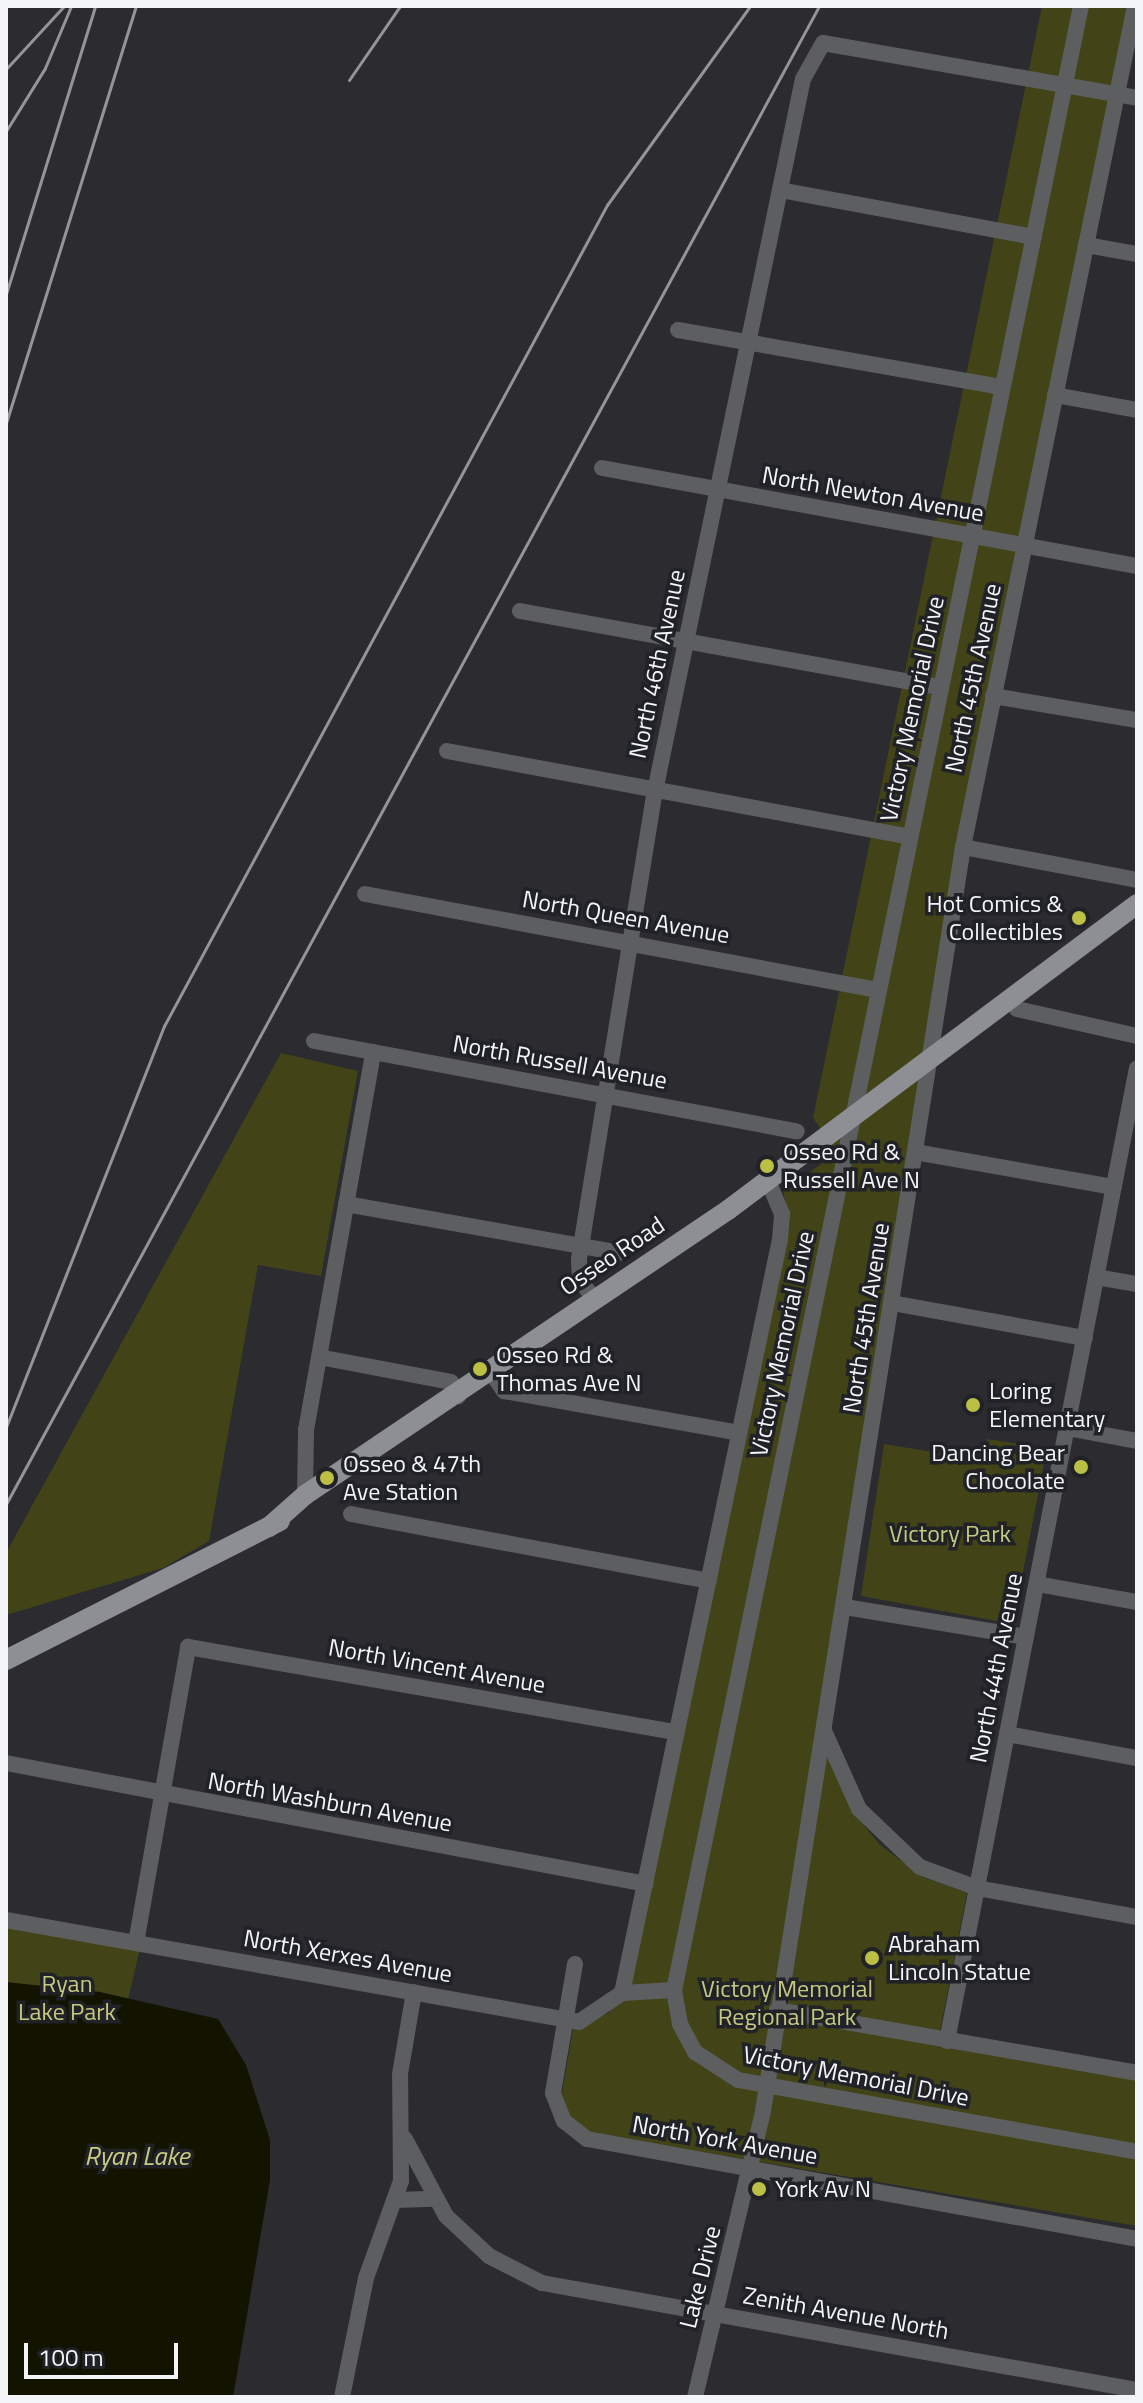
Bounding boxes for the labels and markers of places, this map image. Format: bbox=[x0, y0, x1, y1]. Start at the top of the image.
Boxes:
place label: Hot Comics & Collectibles bbox=[926, 890, 1063, 946]
marker: Hot Comics & Collectibles bbox=[1070, 909, 1088, 927]
place label: Osseo Rd & Russell Ave N bbox=[783, 1138, 920, 1194]
marker: Osseo Rd & Russell Ave N bbox=[758, 1157, 776, 1175]
place label: Osseo Rd & Thomas Ave N bbox=[496, 1341, 642, 1397]
marker: Osseo Rd & Thomas Ave N bbox=[471, 1360, 489, 1378]
place label: Loring Elementary bbox=[989, 1377, 1105, 1433]
marker: Loring Elementary bbox=[964, 1396, 982, 1414]
place label: Dancing Bear Chocolate bbox=[931, 1439, 1065, 1495]
place label: Osseo & 47th Ave Station bbox=[343, 1450, 481, 1506]
marker: Dancing Bear Chocolate bbox=[1072, 1458, 1090, 1476]
marker: Osseo & 47th Ave Station bbox=[318, 1469, 336, 1487]
place label: Abraham Lincoln Statue bbox=[888, 1930, 1031, 1986]
marker: Abraham Lincoln Statue bbox=[863, 1949, 881, 1967]
place label: York Av N bbox=[775, 2175, 871, 2203]
marker: York Av N bbox=[750, 2180, 768, 2198]

